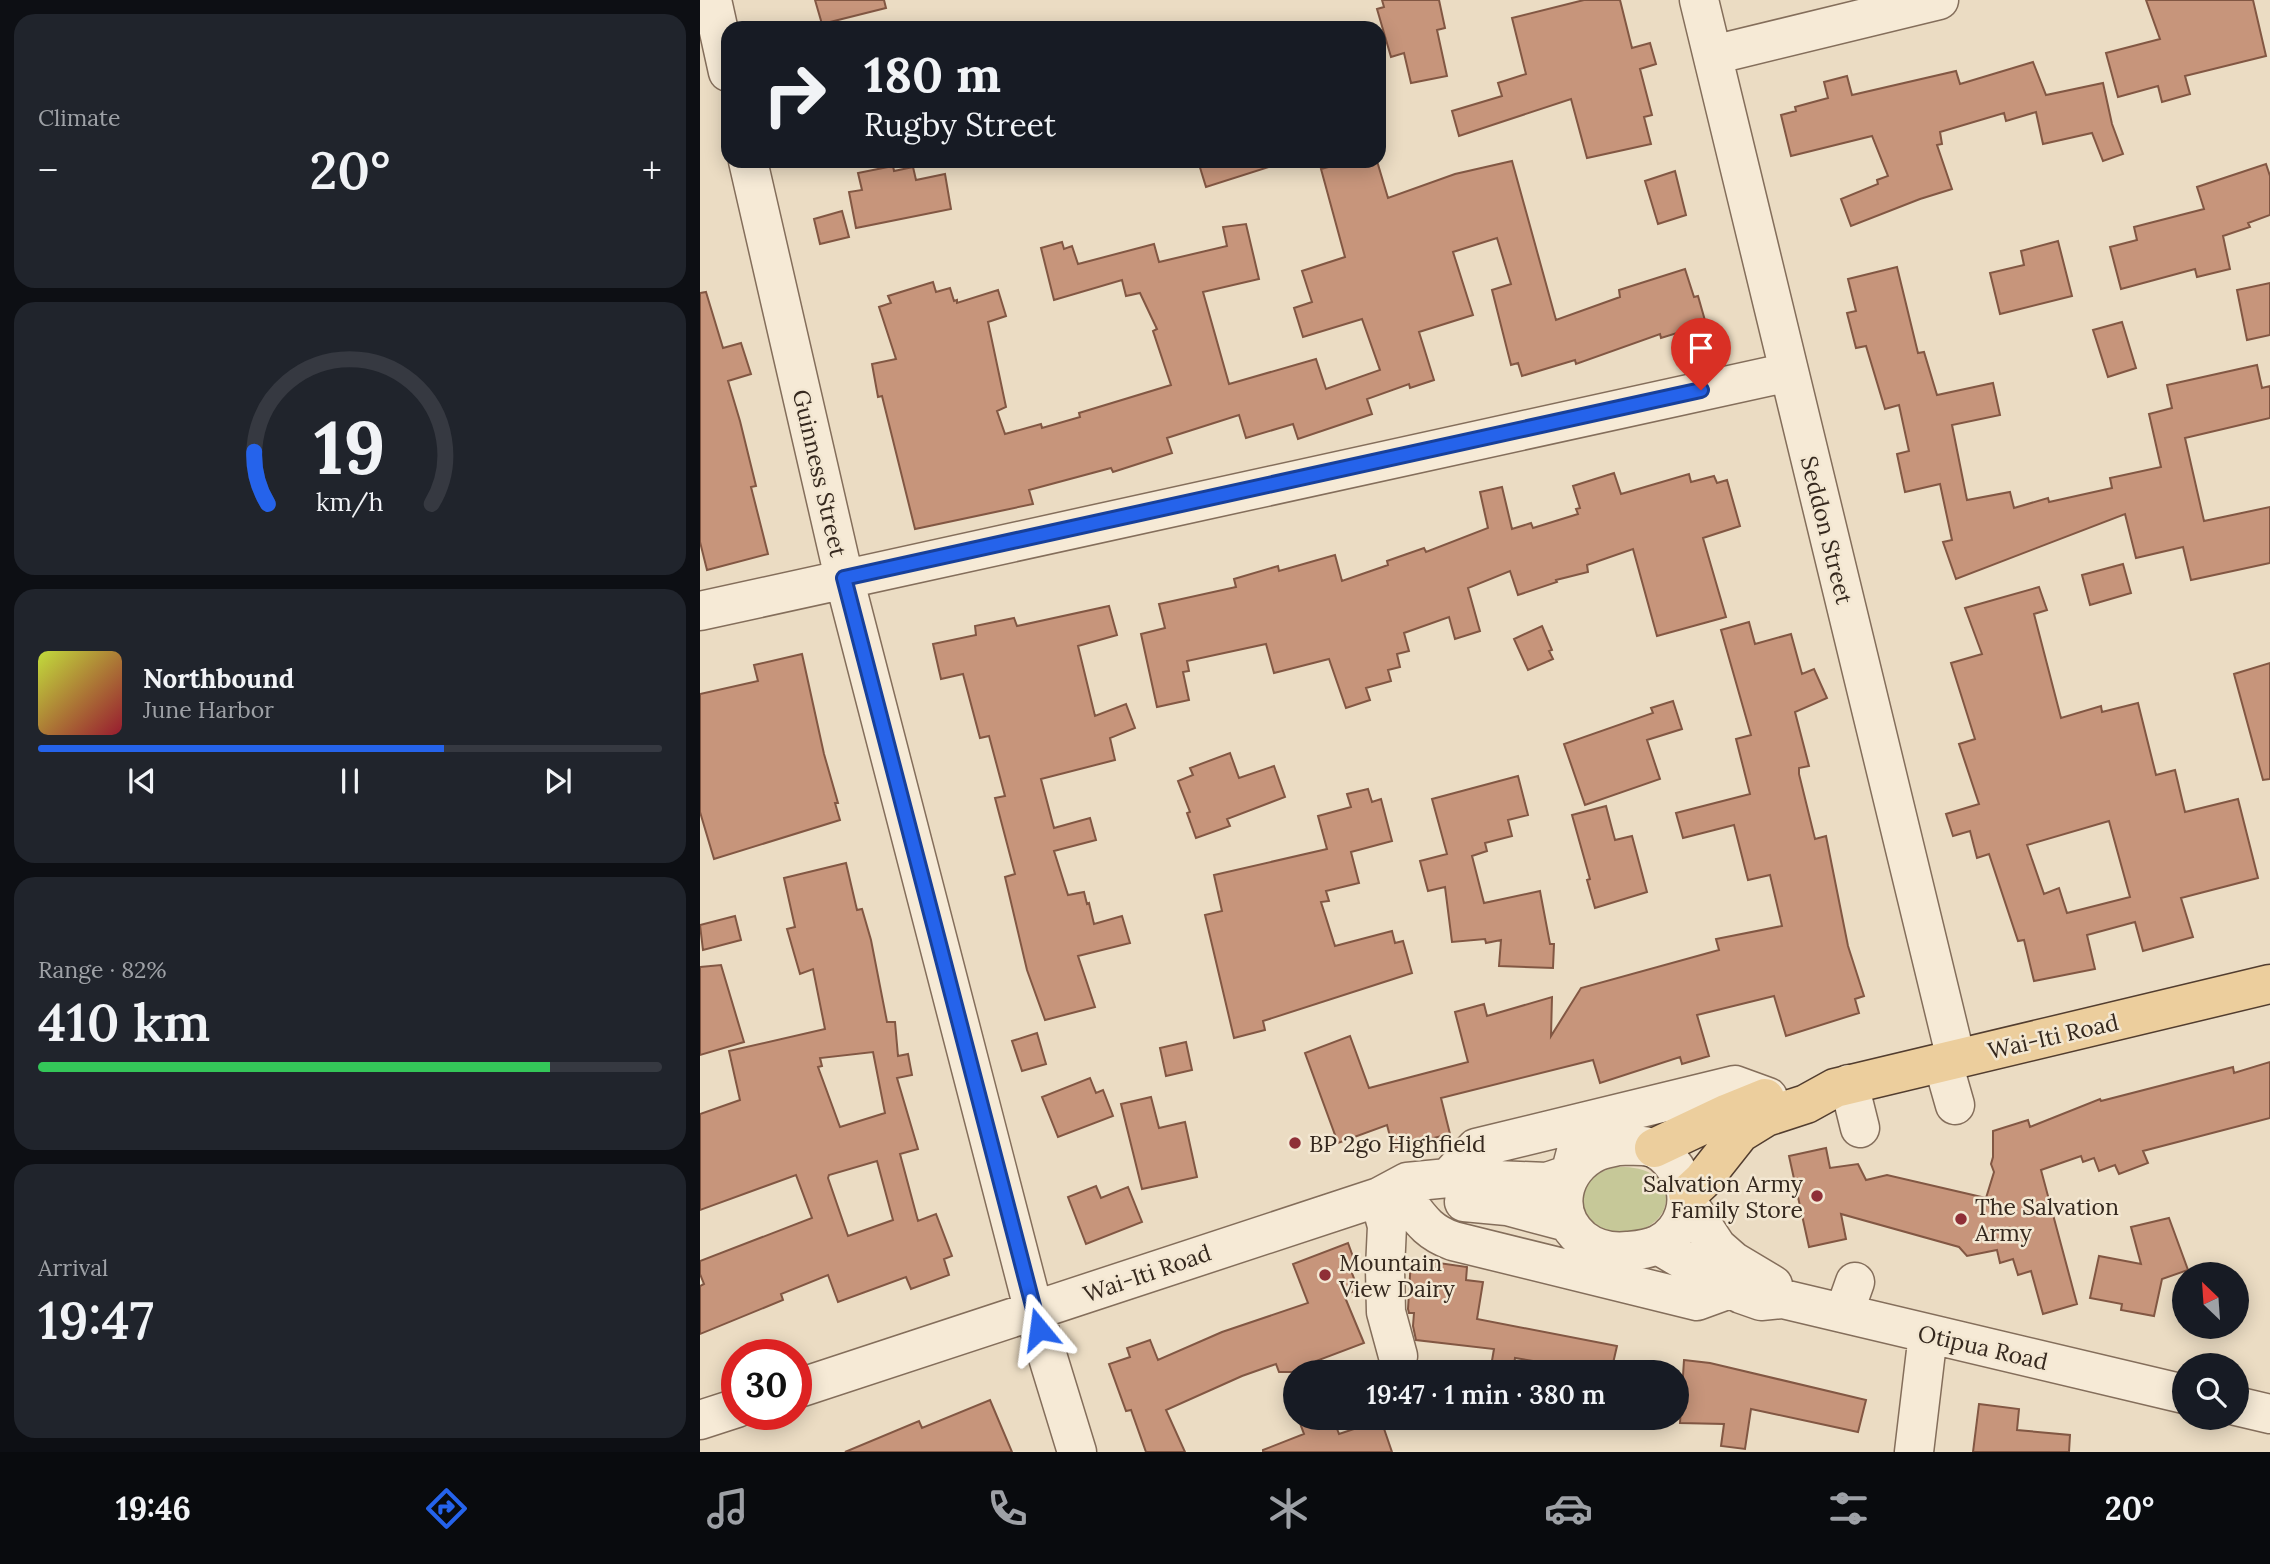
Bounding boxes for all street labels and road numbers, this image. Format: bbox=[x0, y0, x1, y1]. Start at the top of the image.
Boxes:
street label: Guinness Street bbox=[787, 387, 853, 559]
street label: Seddon Street bbox=[1795, 453, 1859, 607]
street label: Wai-Iti Road bbox=[1985, 1007, 2121, 1065]
street label: Wai-Iti Road bbox=[1079, 1238, 1215, 1308]
street label: Otipua Road bbox=[1915, 1318, 2051, 1376]

